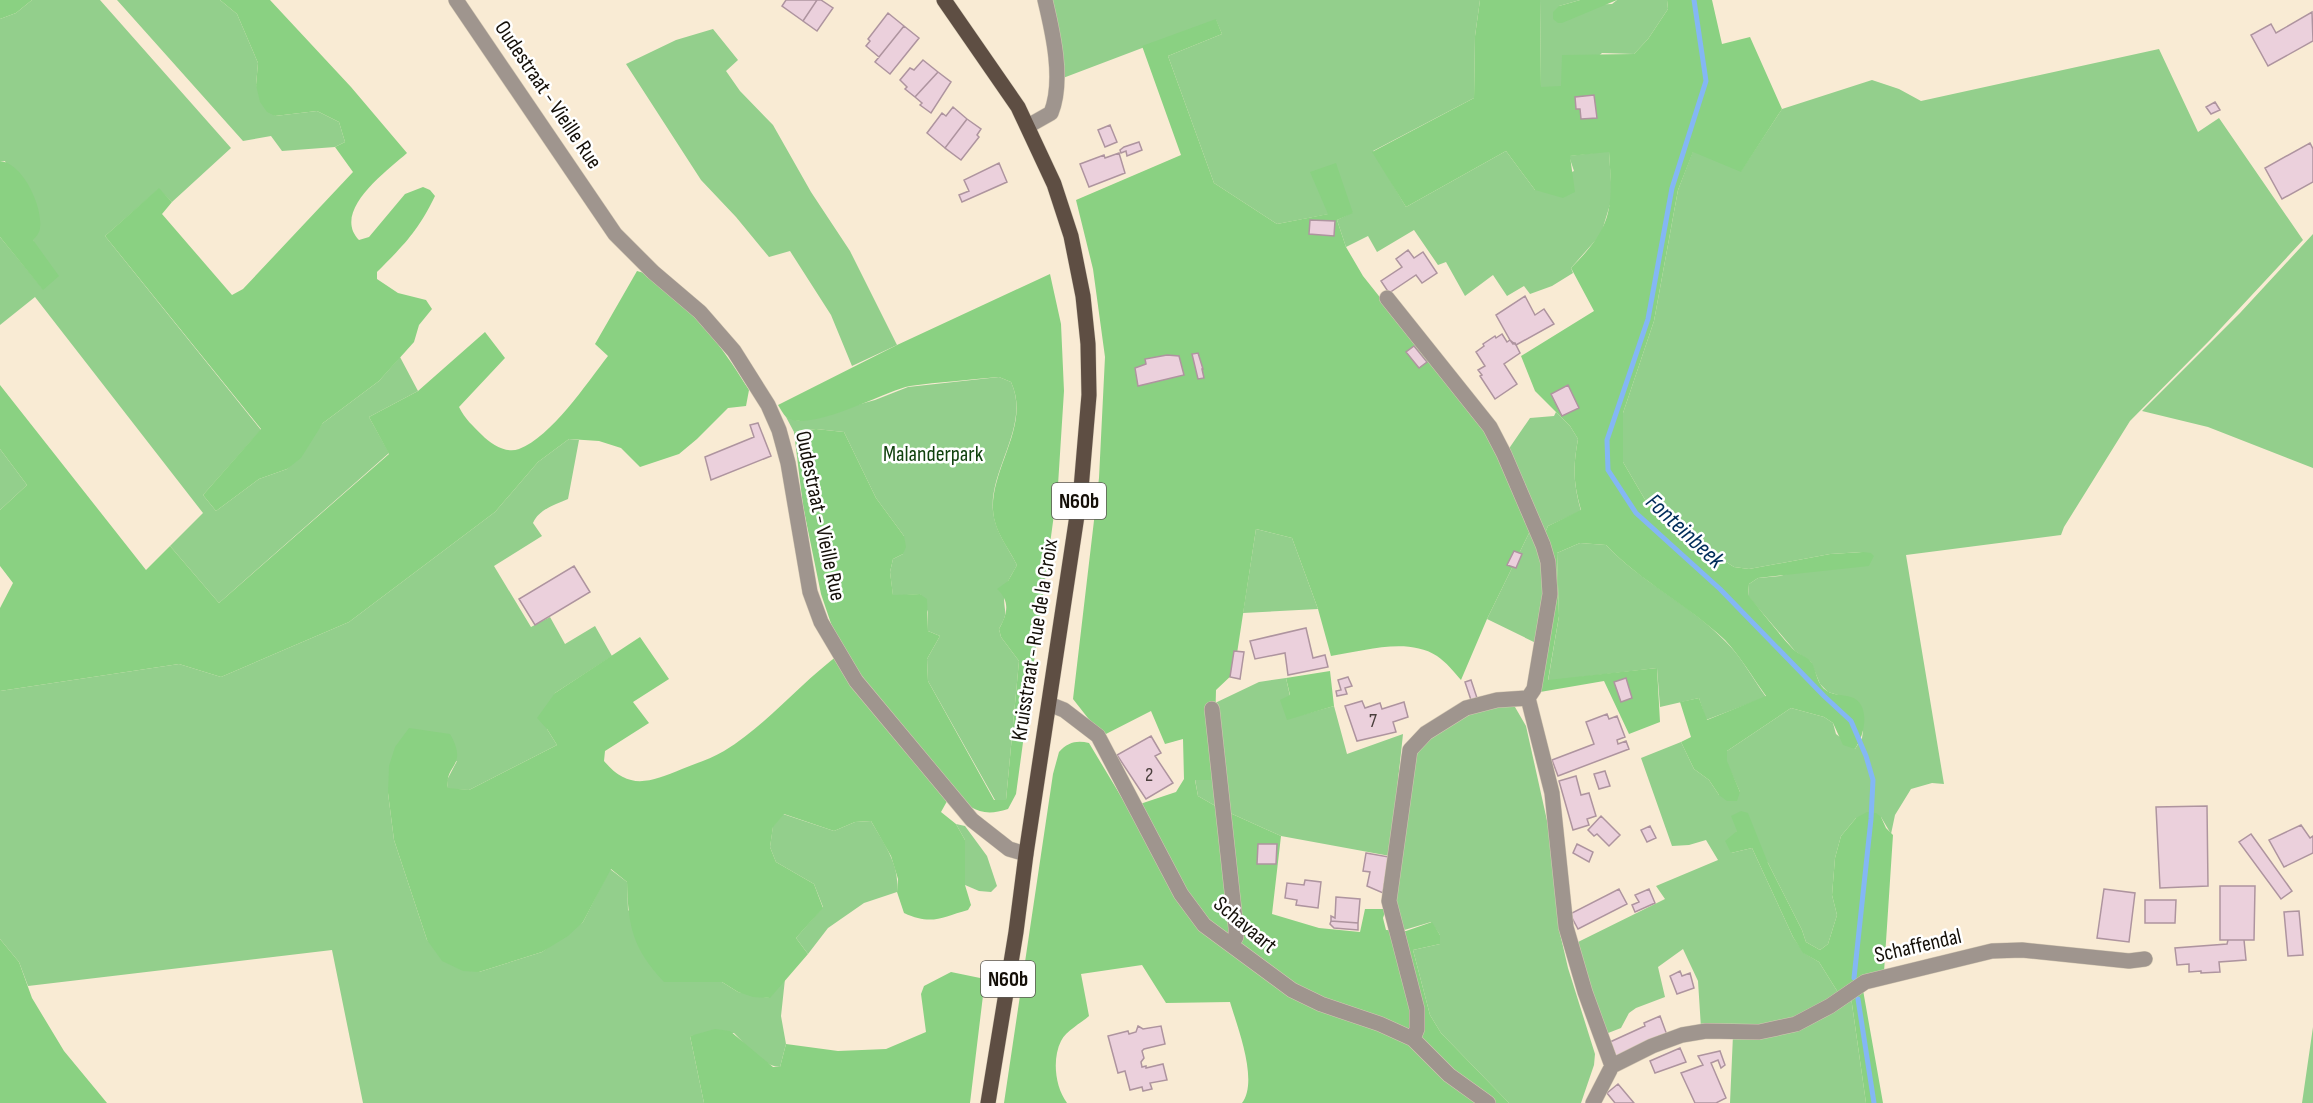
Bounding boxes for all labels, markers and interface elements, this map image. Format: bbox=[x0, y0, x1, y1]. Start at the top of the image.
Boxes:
street label: Oudestraat - Vieille Rue bbox=[488, 16, 608, 174]
street label: Oudestraat - Vieille Rue bbox=[789, 429, 851, 603]
park label: Malanderpark bbox=[883, 441, 984, 468]
road number: N60b bbox=[1052, 483, 1106, 519]
water label: Fonteinbeek bbox=[1640, 487, 1731, 575]
street label: Kruisstraat - Rue de la Croix bbox=[1006, 537, 1064, 743]
house number: 7 bbox=[1369, 709, 1377, 733]
house number: 2 bbox=[1145, 763, 1153, 787]
street label: Schavaart bbox=[1208, 891, 1282, 959]
street label: Schaffendal bbox=[1872, 923, 1964, 969]
road number: N60b bbox=[981, 961, 1035, 997]

